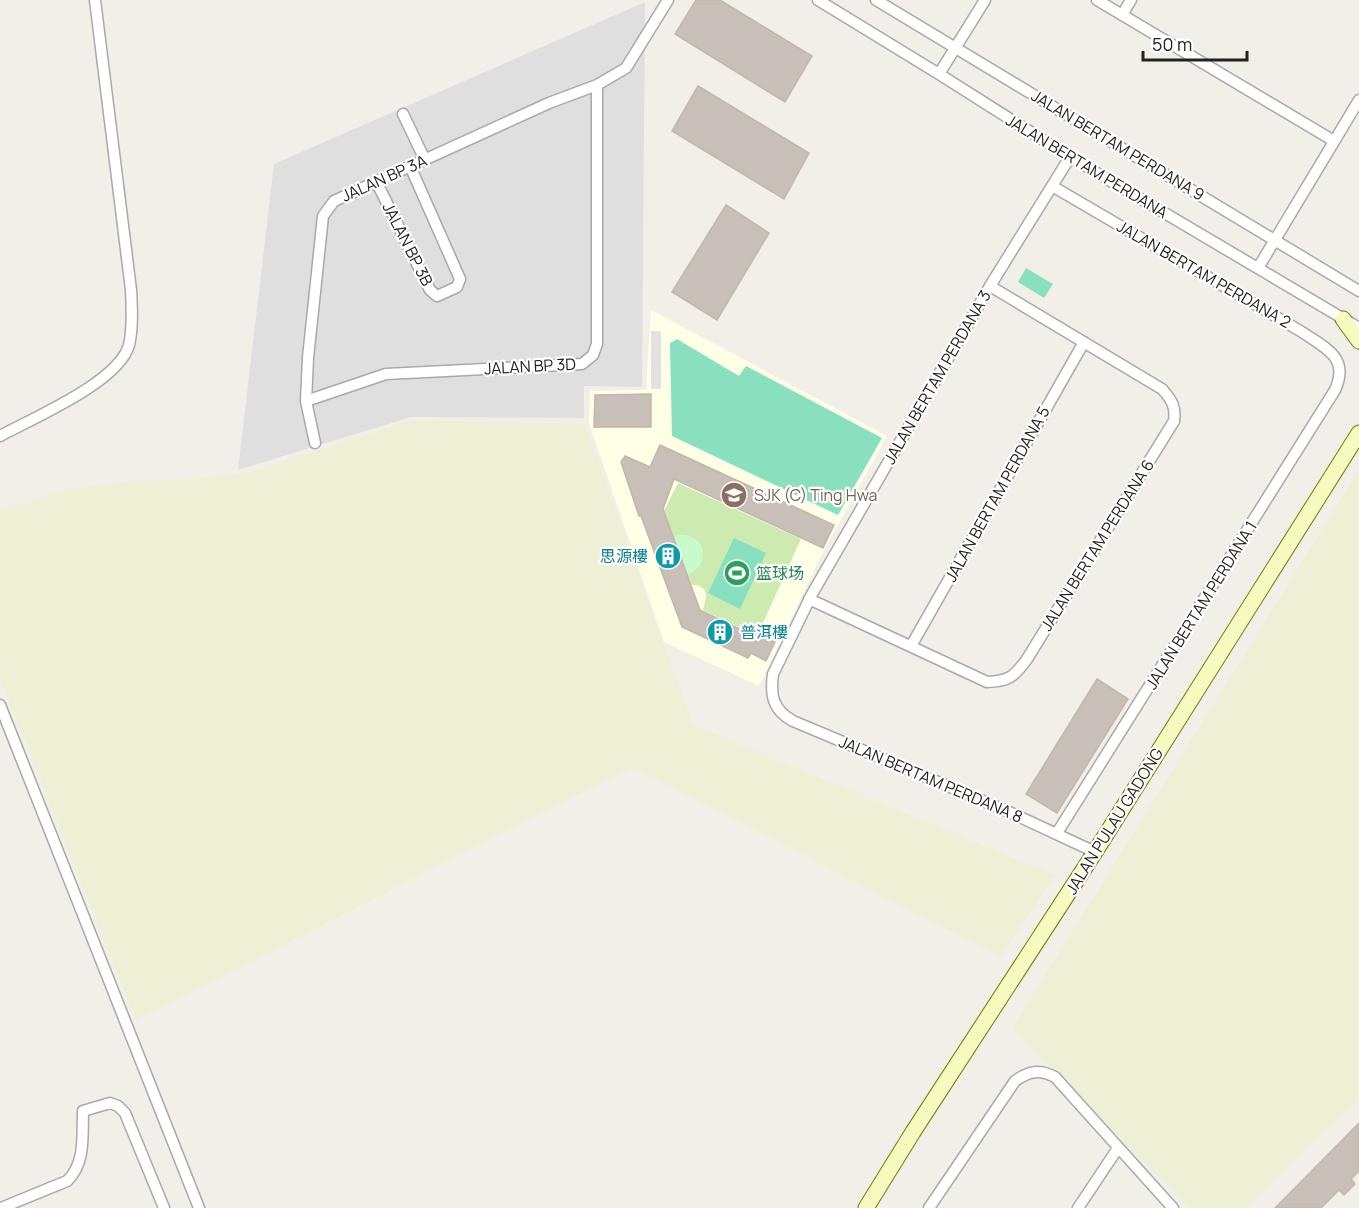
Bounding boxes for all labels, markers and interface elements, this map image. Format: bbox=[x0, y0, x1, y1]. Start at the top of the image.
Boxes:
scale bar bbox=[1143, 24, 1246, 62]
text: 50 m bbox=[1152, 32, 1192, 56]
street label: JALAN BERTAM PERDANA 9 bbox=[1028, 86, 1208, 204]
street label: JALAN BERTAM PERDANA bbox=[1003, 110, 1171, 222]
street label: JALAN BP 3A bbox=[338, 149, 430, 207]
street label: JALAN BP 3B bbox=[378, 198, 439, 290]
street label: JALAN BERTAM PERDANA 2 bbox=[1113, 215, 1295, 333]
street label: JALAN BERTAM PERDANA 3 bbox=[878, 286, 996, 468]
street label: JALAN BP 3D bbox=[484, 353, 577, 379]
street label: JALAN BERTAM PERDANA 5 bbox=[939, 402, 1055, 586]
street label: JALAN BERTAM PERDANA 6 bbox=[1035, 455, 1159, 635]
school or university icon: SJK (C) Ting Hwa bbox=[719, 480, 749, 510]
place label: SJK (C) Ting Hwa bbox=[754, 484, 877, 506]
street label: JALAN BERTAM PERDANA 1 bbox=[1140, 517, 1262, 693]
building icon: 思源樓 bbox=[653, 541, 683, 571]
place label: 思源樓 bbox=[600, 545, 648, 567]
sports icon: 篮球场 bbox=[722, 558, 752, 588]
place label: 篮球场 bbox=[756, 562, 804, 584]
building icon: 普洱樓 bbox=[705, 617, 735, 647]
place label: 普洱樓 bbox=[740, 621, 788, 643]
street label: JALAN BERTAM PERDANA 8 bbox=[836, 730, 1026, 828]
street label: JALAN PULAU GADONG bbox=[1060, 744, 1168, 898]

